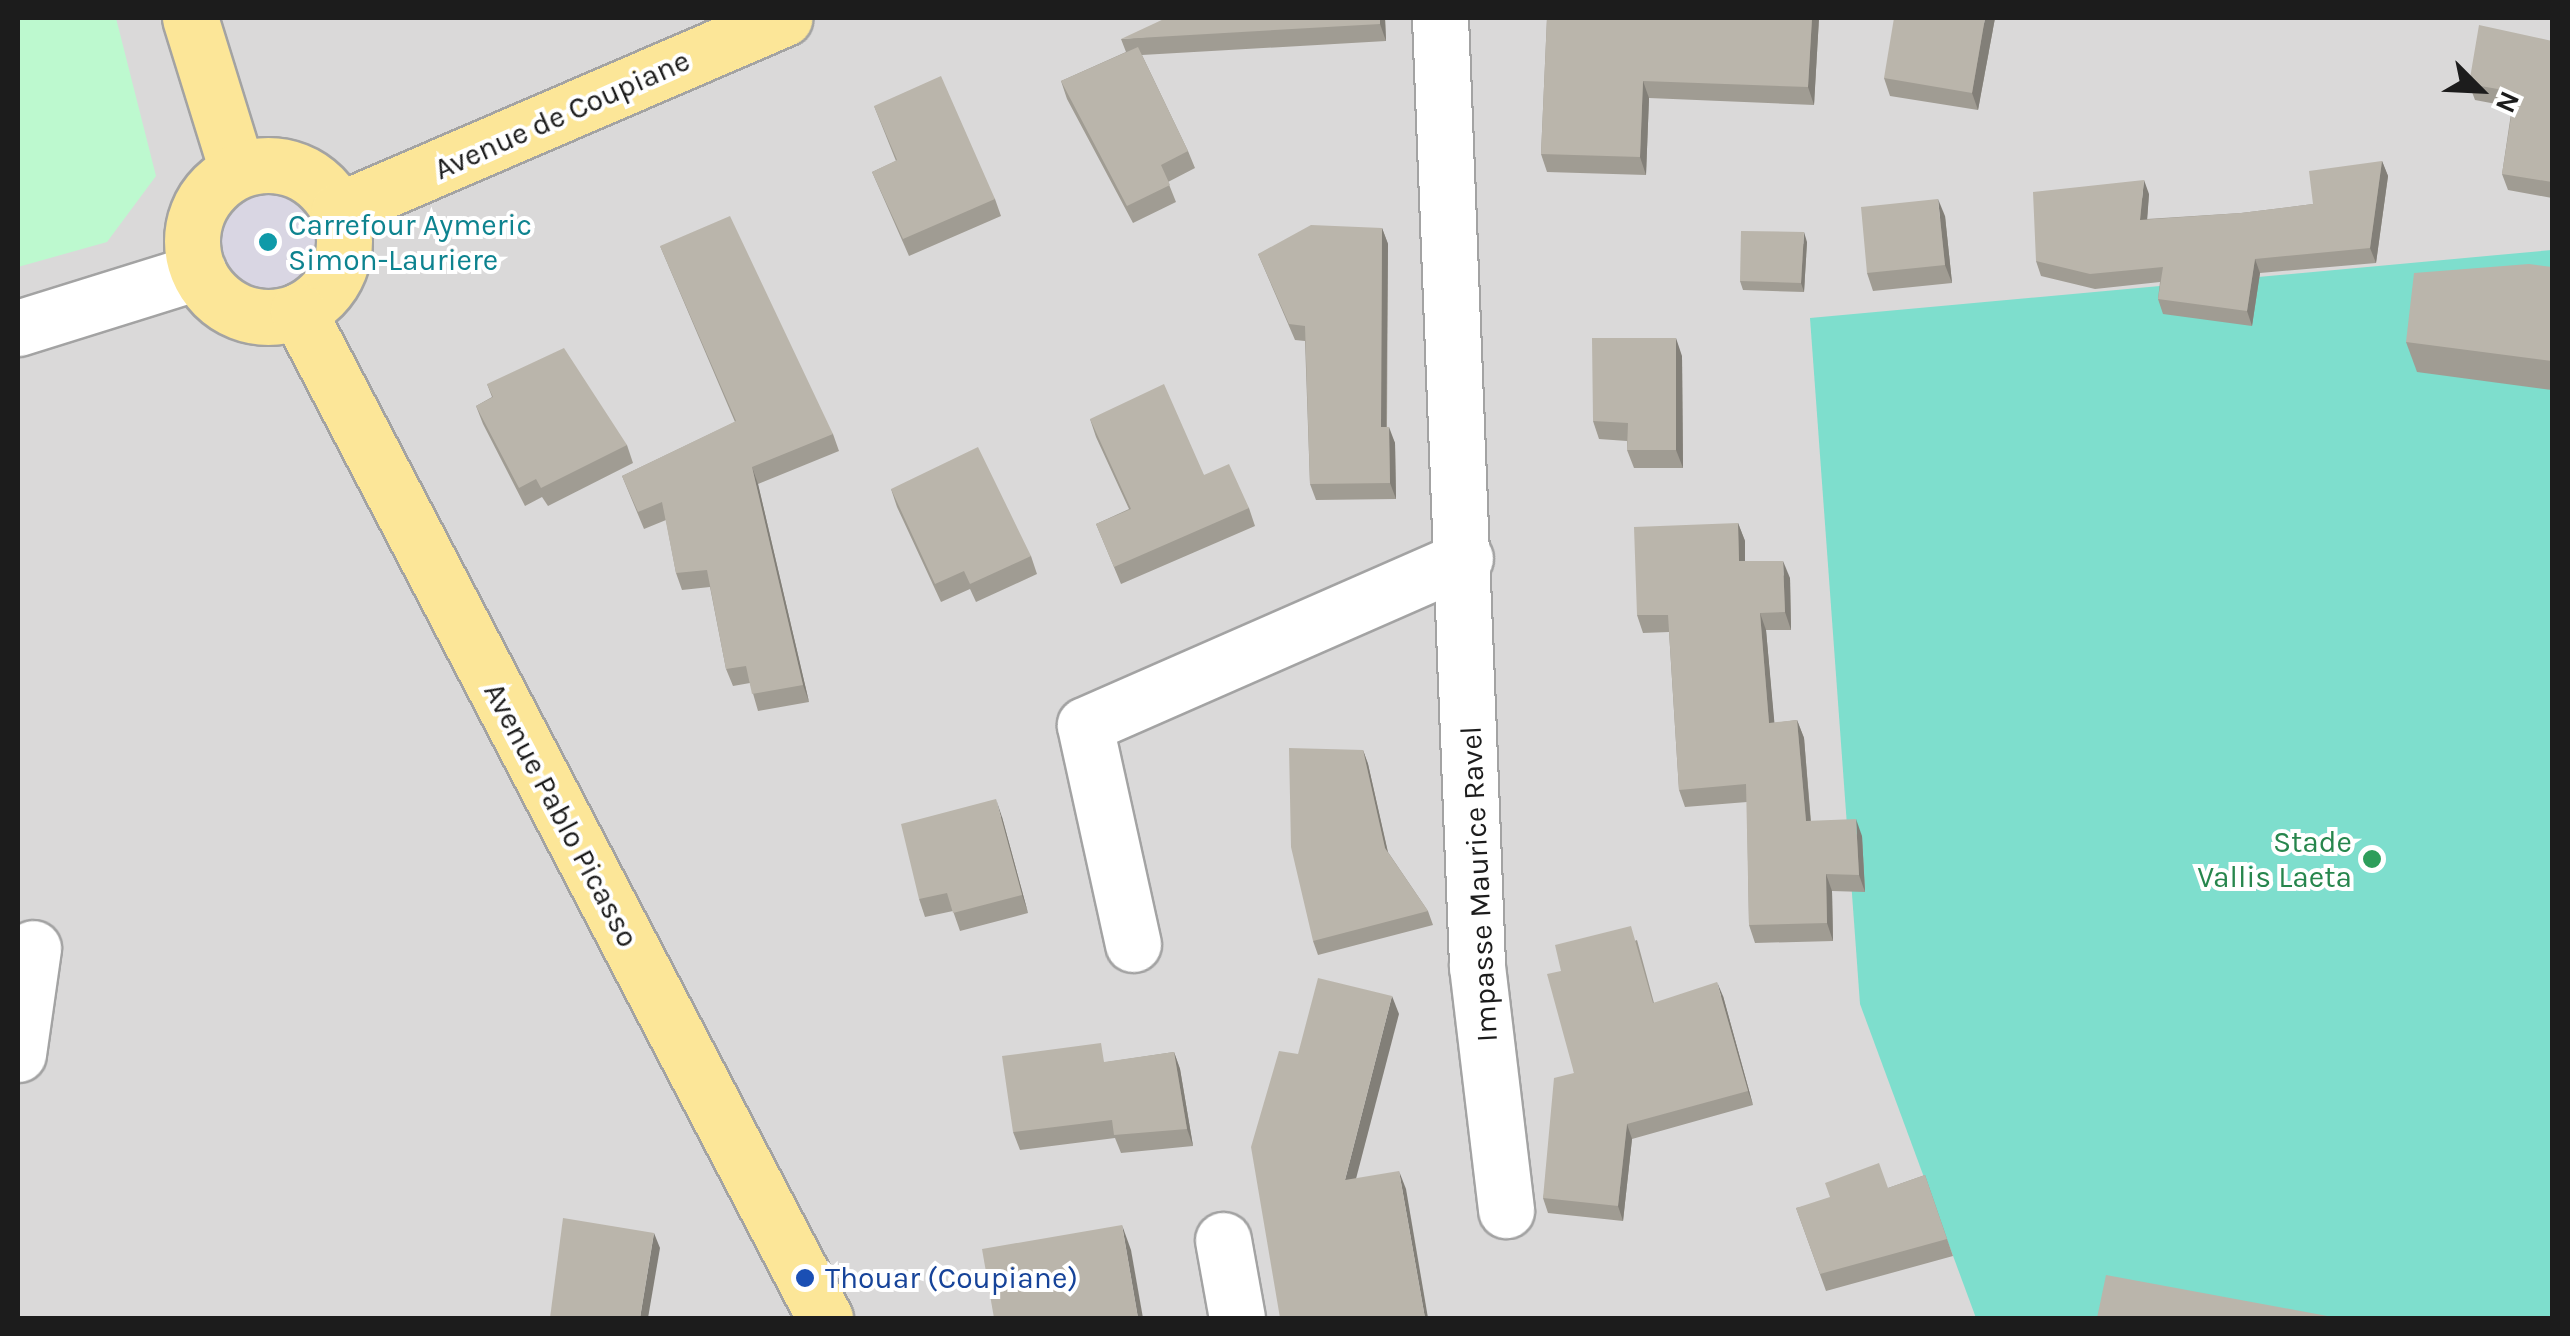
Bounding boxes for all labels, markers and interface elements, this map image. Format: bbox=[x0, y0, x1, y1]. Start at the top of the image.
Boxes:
north arrow bbox=[2430, 40, 2530, 140]
street label: Avenue de Coupiane bbox=[429, 43, 695, 187]
text: N bbox=[2489, 87, 2527, 118]
place label: Carrefour Aymeric Simon-Lauriere bbox=[288, 207, 532, 278]
marker: Carrefour Aymeric Simon-Lauriere bbox=[257, 231, 279, 253]
street label: Avenue Pablo Picasso bbox=[476, 677, 646, 953]
street label: Impasse Maurice Ravel bbox=[1453, 725, 1505, 1043]
place label: Stade Vallis Laeta bbox=[2197, 824, 2352, 894]
marker: Stade Vallis Laeta bbox=[2361, 848, 2383, 870]
place label: Thouar (Coupiane) bbox=[825, 1260, 1078, 1296]
marker: Thouar (Coupiane) bbox=[794, 1267, 816, 1289]

